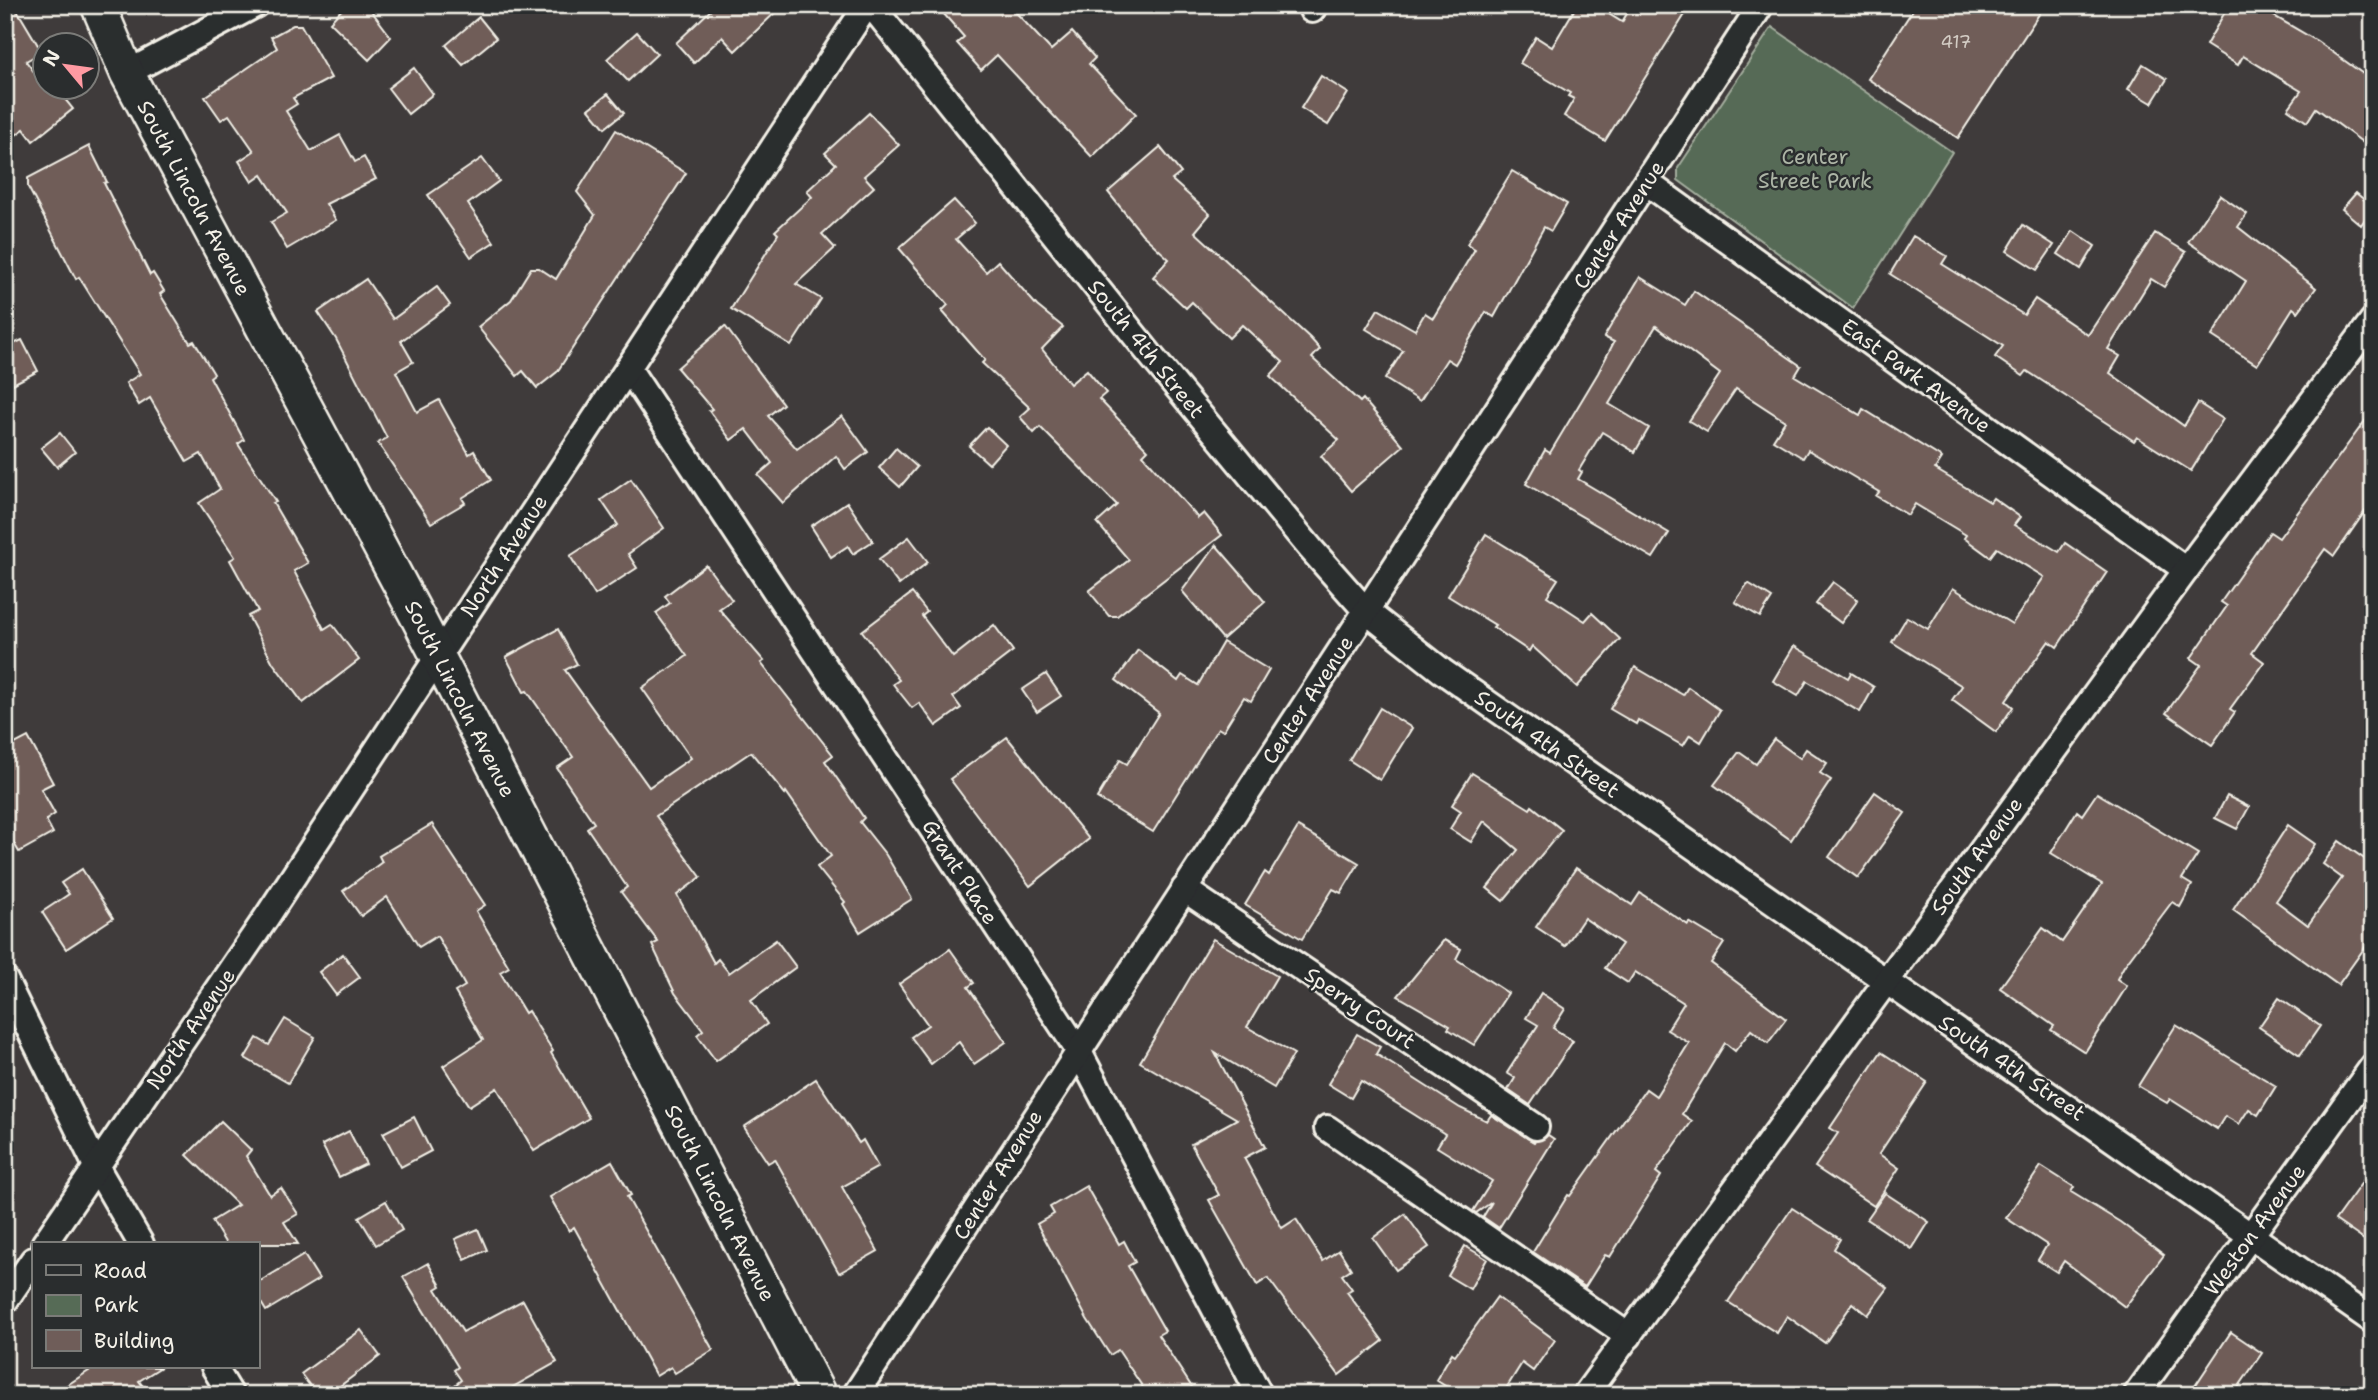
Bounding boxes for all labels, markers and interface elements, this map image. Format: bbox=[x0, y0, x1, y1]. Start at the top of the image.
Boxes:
house number: 417 bbox=[1941, 30, 1971, 54]
north arrow bbox=[32, 32, 102, 102]
text: N bbox=[37, 45, 66, 71]
street label: South Lincoln Avenue bbox=[131, 95, 257, 301]
park label: Center Street Park bbox=[1758, 143, 1872, 195]
street label: Center Avenue bbox=[1567, 155, 1671, 295]
street label: South 4th Street bbox=[1081, 274, 1211, 424]
street label: East Park Avenue bbox=[1836, 312, 1996, 440]
street label: North Avenue bbox=[454, 489, 554, 623]
street label: South Lincoln Avenue bbox=[398, 596, 522, 802]
street label: Center Avenue bbox=[1256, 630, 1360, 770]
street label: South 4th Street bbox=[1469, 684, 1625, 804]
street label: South Avenue bbox=[1925, 791, 2029, 921]
street label: Grant Place bbox=[916, 814, 1004, 930]
street label: Sperry Court bbox=[1299, 961, 1421, 1055]
street label: North Avenue bbox=[140, 963, 242, 1095]
street label: South 4th Street bbox=[1933, 1009, 2091, 1127]
street label: South Lincoln Avenue bbox=[658, 1100, 782, 1306]
street label: Center Avenue bbox=[947, 1105, 1049, 1245]
street label: Weston Avenue bbox=[2198, 1159, 2312, 1301]
legend bbox=[32, 1242, 259, 1368]
text: Road bbox=[94, 1257, 147, 1285]
text: Park bbox=[94, 1291, 139, 1319]
text: Building bbox=[94, 1327, 174, 1355]

